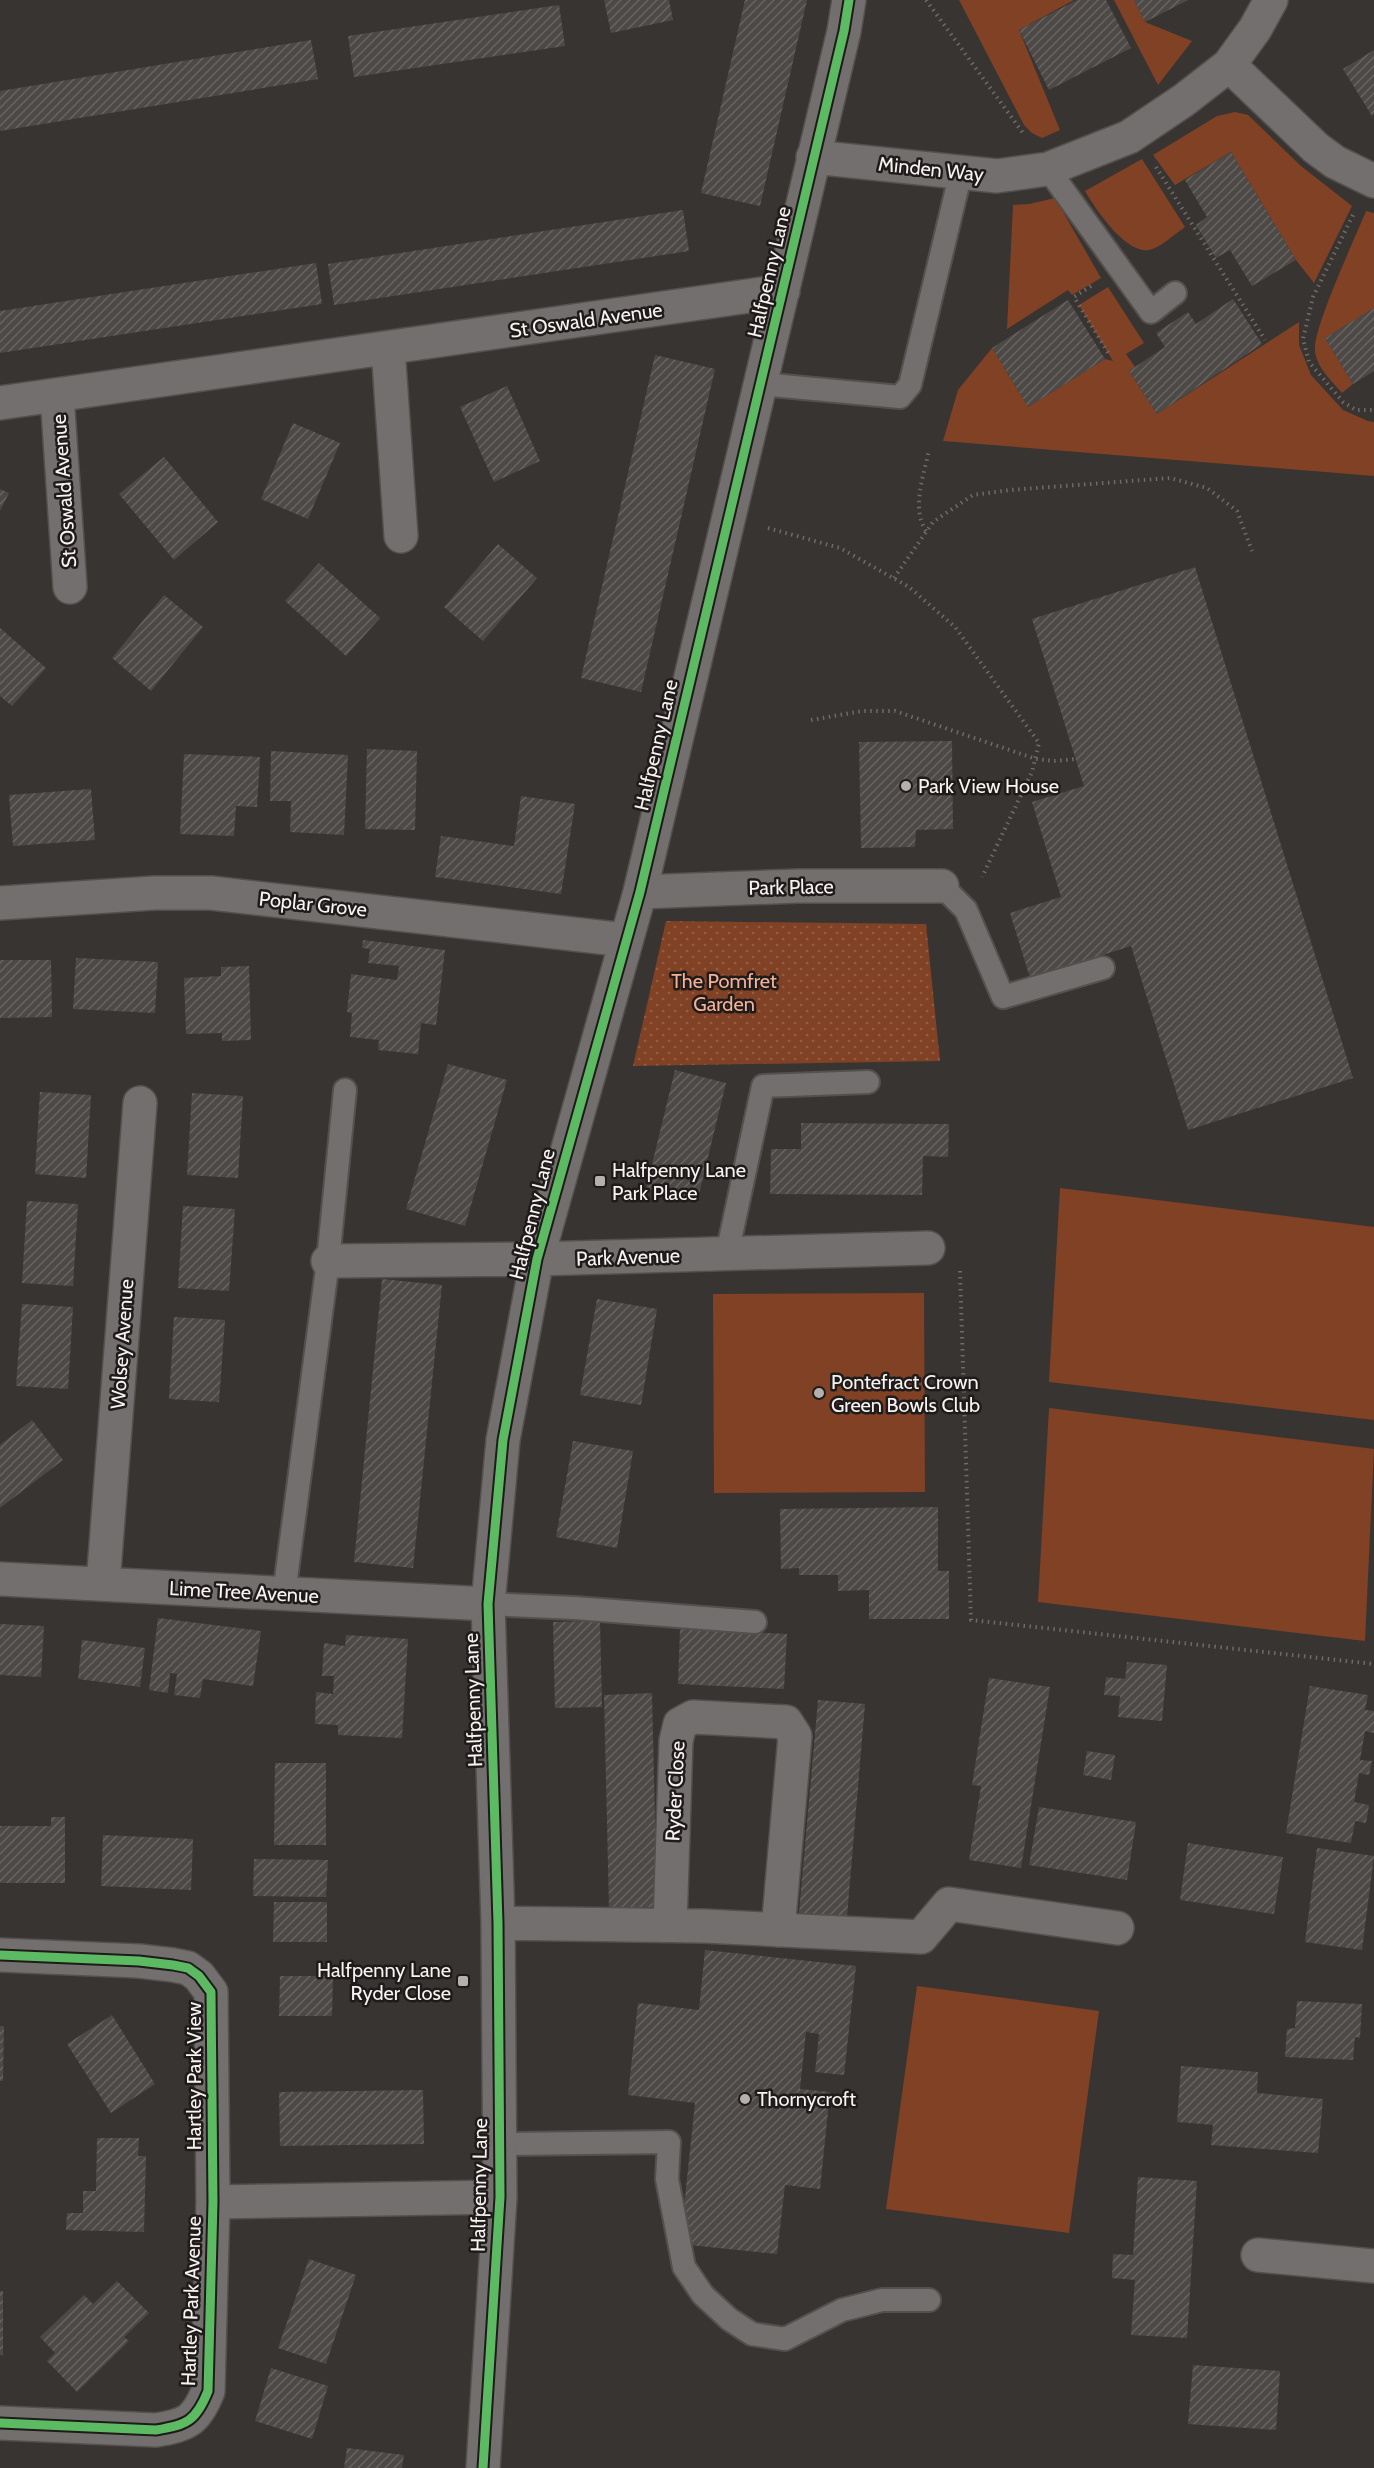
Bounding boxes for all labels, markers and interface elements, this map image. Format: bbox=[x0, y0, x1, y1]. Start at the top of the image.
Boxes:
street label: Minden Way bbox=[877, 152, 985, 186]
street label: Halfpenny Lane bbox=[742, 204, 796, 340]
street label: St Oswald Avenue bbox=[508, 297, 664, 343]
street label: St Oswald Avenue bbox=[47, 413, 81, 569]
street label: Halfpenny Lane bbox=[629, 677, 683, 813]
place label: Park View House bbox=[918, 774, 1059, 798]
marker: Park View House bbox=[899, 779, 913, 793]
street label: Park Place bbox=[748, 874, 834, 900]
street label: Poplar Grove bbox=[258, 886, 368, 922]
park label: The Pomfret Garden bbox=[671, 969, 777, 1016]
street label: Halfpenny Lane bbox=[504, 1146, 560, 1282]
place label: Halfpenny Lane Park Place bbox=[612, 1158, 746, 1205]
marker: Halfpenny Lane Park Place bbox=[593, 1174, 607, 1188]
street label: Park Avenue bbox=[576, 1243, 680, 1271]
street label: Wolsey Avenue bbox=[105, 1278, 139, 1410]
place label: Pontefract Crown Green Bowls Club bbox=[831, 1370, 980, 1417]
marker: Pontefract Crown Green Bowls Club bbox=[812, 1386, 826, 1400]
street label: Lime Tree Avenue bbox=[169, 1576, 319, 1608]
street label: Halfpenny Lane bbox=[459, 1633, 487, 1767]
street label: Ryder Close bbox=[660, 1740, 690, 1842]
place label: Halfpenny Lane Ryder Close bbox=[317, 1958, 451, 2005]
marker: Halfpenny Lane Ryder Close bbox=[456, 1974, 470, 1988]
street label: Hartley Park View bbox=[182, 2001, 206, 2150]
place label: Thornycroft bbox=[757, 2087, 856, 2111]
marker: Thornycroft bbox=[738, 2092, 752, 2106]
street label: Halfpenny Lane bbox=[466, 2118, 492, 2252]
street label: Hartley Park Avenue bbox=[176, 2216, 206, 2386]

